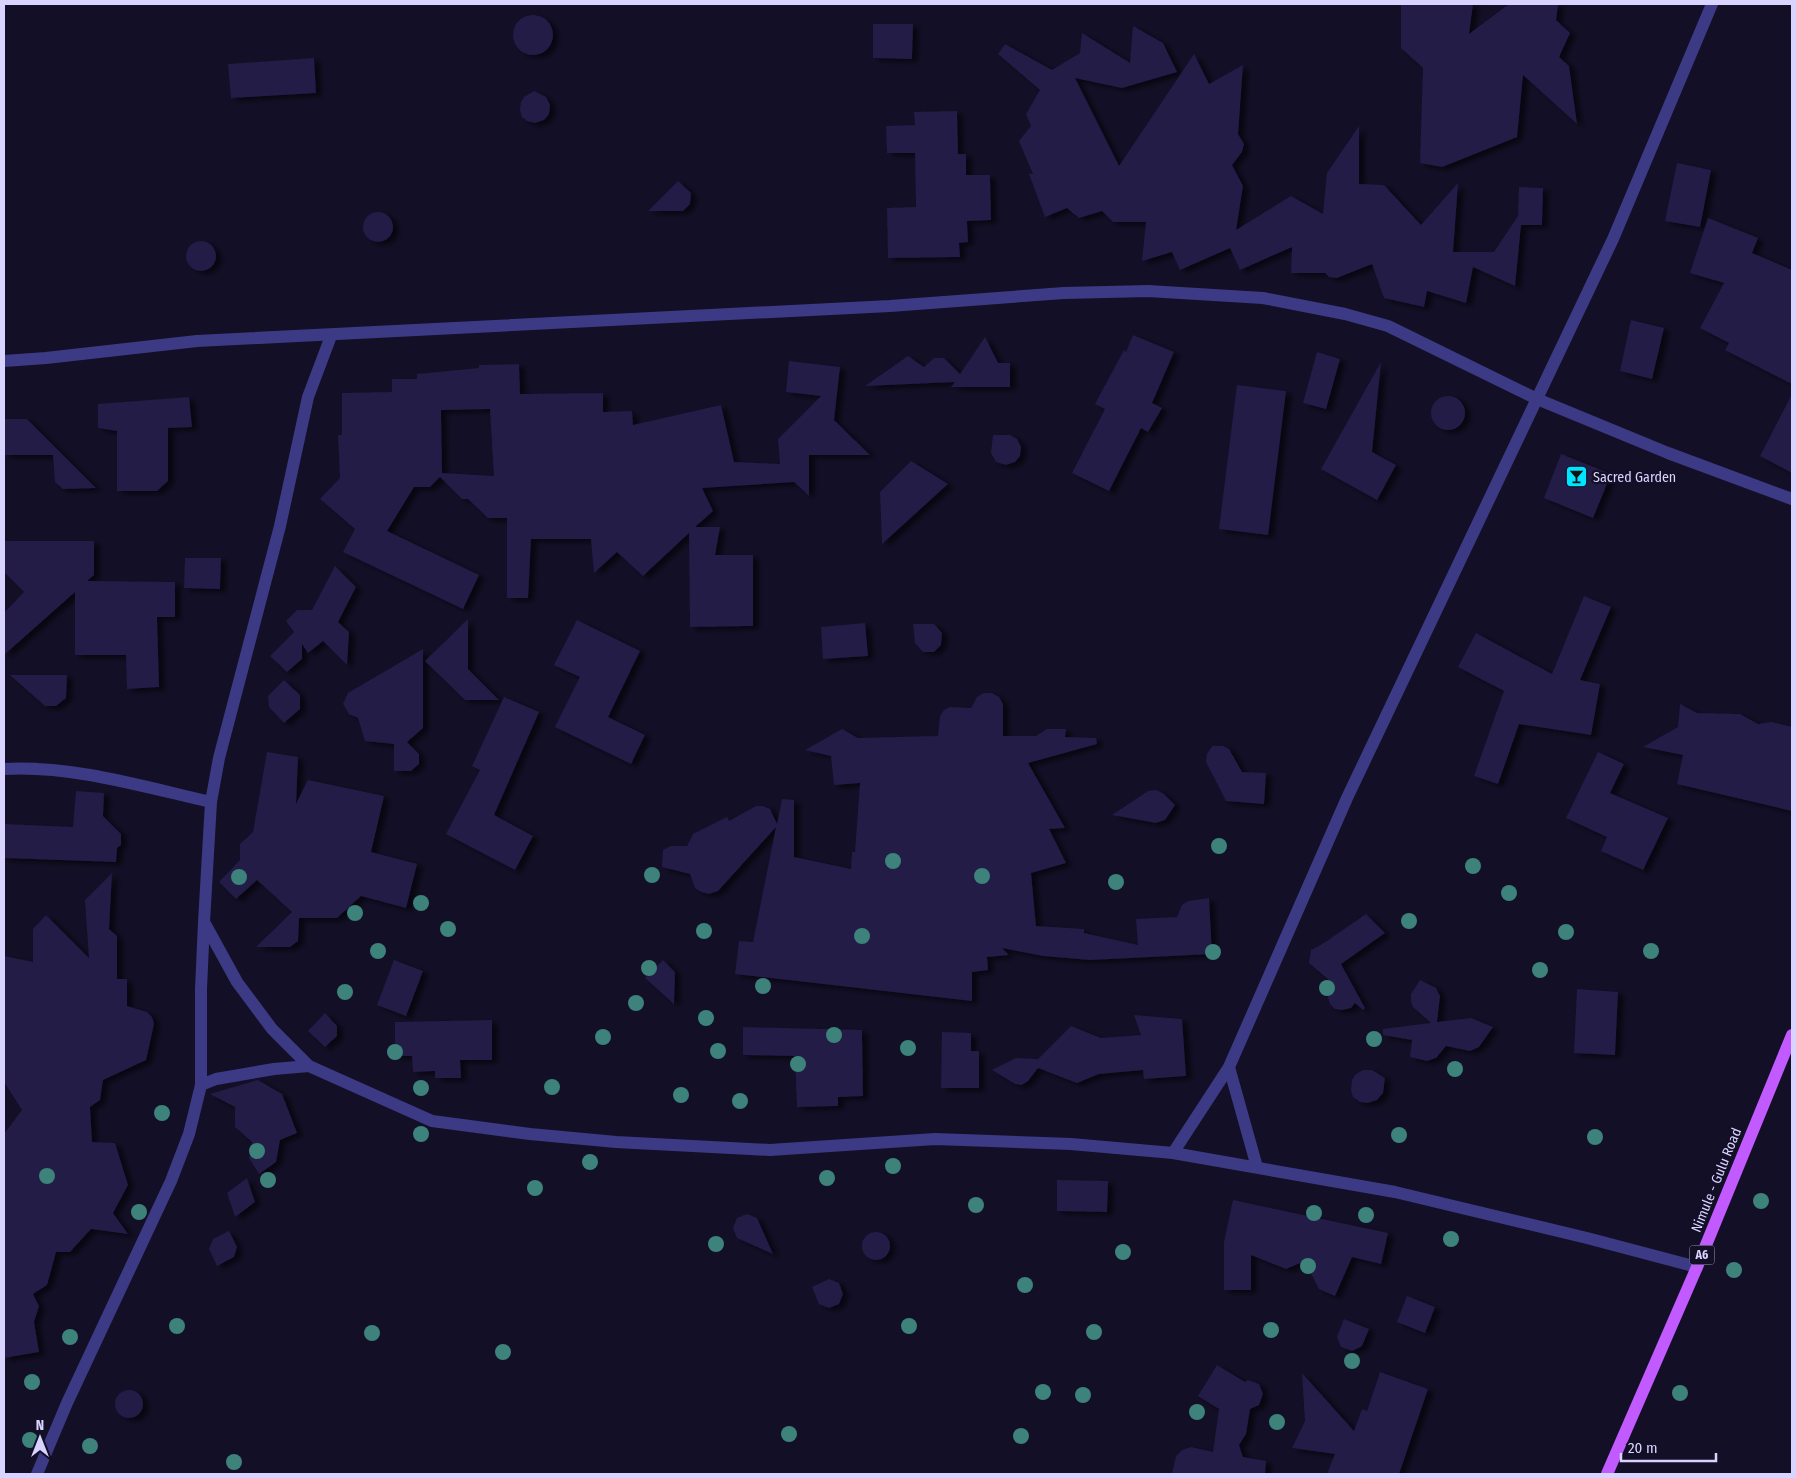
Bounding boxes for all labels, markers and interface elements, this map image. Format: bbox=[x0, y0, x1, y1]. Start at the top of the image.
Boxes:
bar icon: Sacred Garden bbox=[1565, 465, 1589, 489]
place label: Sacred Garden bbox=[1593, 469, 1676, 486]
street label: Nimule - Gulu Road bbox=[1688, 1126, 1745, 1235]
road number: A6 bbox=[1690, 1246, 1714, 1264]
north arrow bbox=[15, 1413, 65, 1463]
text: N bbox=[36, 1417, 44, 1434]
scale bar bbox=[1621, 1430, 1716, 1462]
text: 20 m bbox=[1628, 1439, 1658, 1457]

